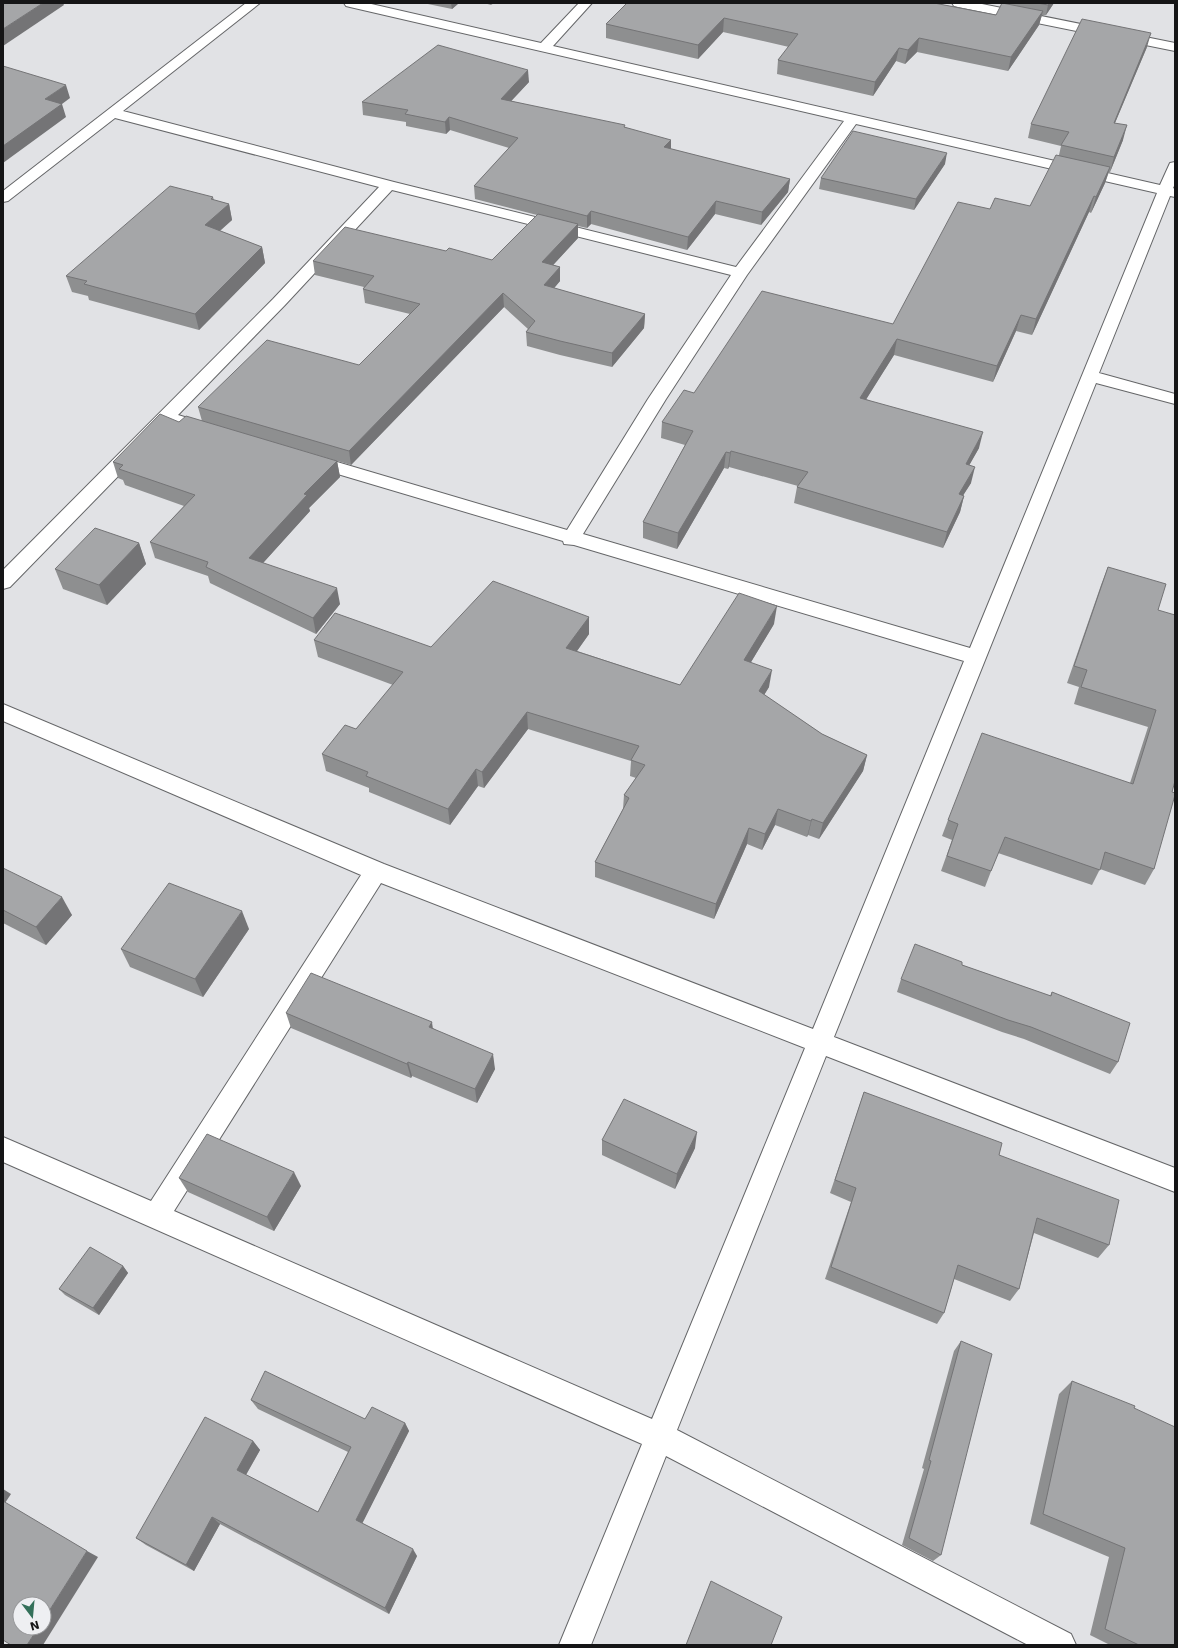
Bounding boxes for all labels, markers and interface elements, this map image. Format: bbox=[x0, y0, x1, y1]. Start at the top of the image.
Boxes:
north arrow bbox=[12, 1596, 52, 1636]
text: N bbox=[28, 1618, 41, 1633]

